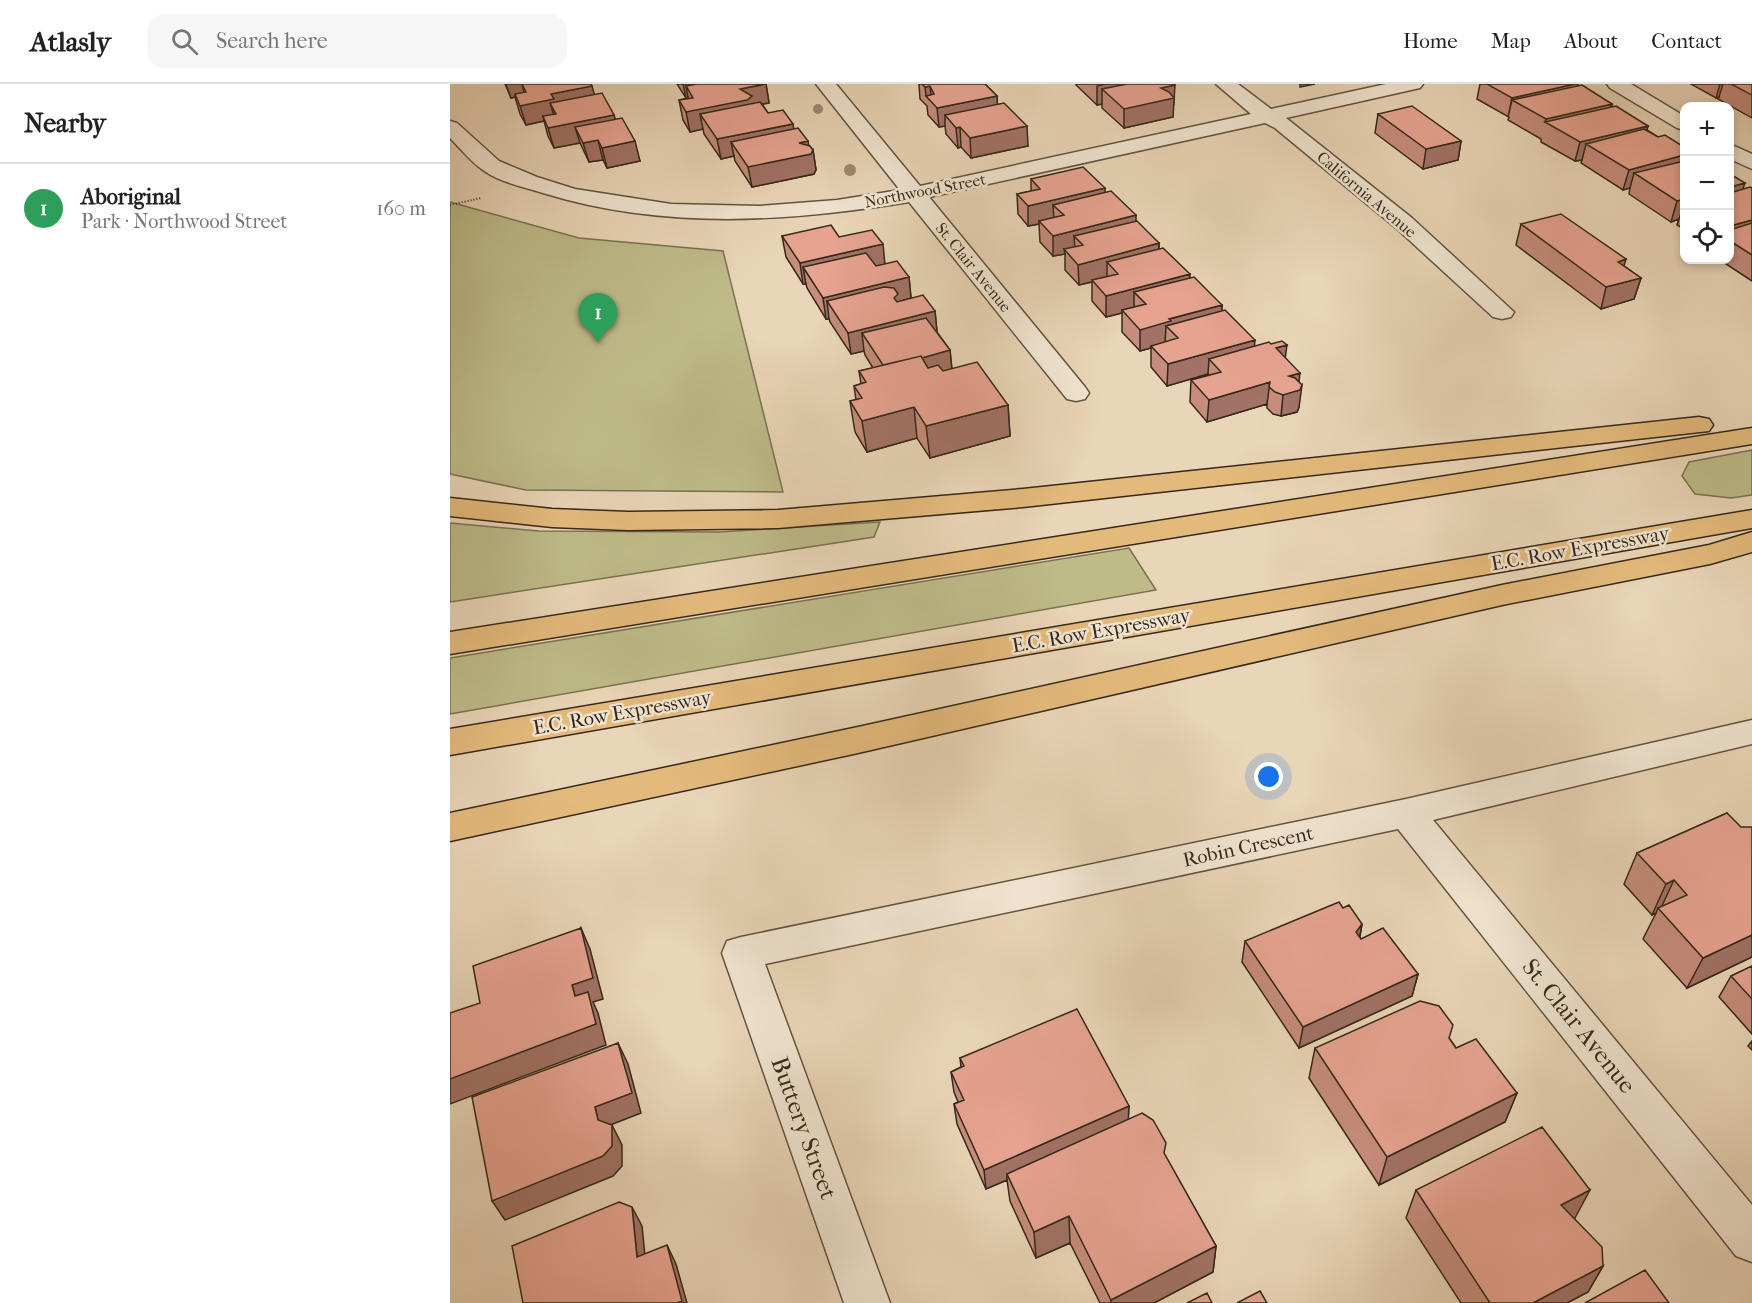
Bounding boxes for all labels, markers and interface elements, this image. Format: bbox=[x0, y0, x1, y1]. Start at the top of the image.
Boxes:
search box bbox=[147, 14, 567, 68]
text: Atlasly bbox=[30, 25, 111, 58]
icon: search bbox=[168, 25, 201, 58]
text: Search here bbox=[216, 28, 328, 54]
text: Home bbox=[1403, 29, 1458, 53]
text: Map bbox=[1491, 29, 1531, 53]
text: About bbox=[1564, 29, 1618, 53]
text: Contact bbox=[1651, 29, 1722, 53]
map controls bbox=[1680, 102, 1734, 264]
button: + bbox=[1680, 102, 1734, 156]
text: Nearby bbox=[24, 108, 106, 139]
street label: California Avenue bbox=[1313, 147, 1420, 241]
button: − bbox=[1680, 156, 1734, 210]
street label: Northwood Street bbox=[863, 169, 988, 212]
text: Aboriginal bbox=[81, 184, 181, 210]
text: 1 bbox=[40, 197, 47, 220]
text: 160 m bbox=[376, 197, 426, 220]
text: Park · Northwood Street bbox=[81, 210, 287, 233]
button: locate bbox=[1680, 210, 1734, 264]
street label: St. Clair Avenue bbox=[932, 219, 1016, 316]
pin: 1 bbox=[578, 294, 618, 343]
street label: E.C. Row Expressway bbox=[1489, 521, 1672, 576]
street label: E.C. Row Expressway bbox=[1010, 603, 1193, 658]
street label: E.C. Row Expressway bbox=[531, 685, 714, 740]
your location bbox=[1254, 762, 1283, 791]
street label: Robin Crescent bbox=[1181, 821, 1315, 872]
street label: St. Clair Avenue bbox=[1516, 953, 1642, 1099]
street label: Buttery Street bbox=[765, 1053, 843, 1203]

